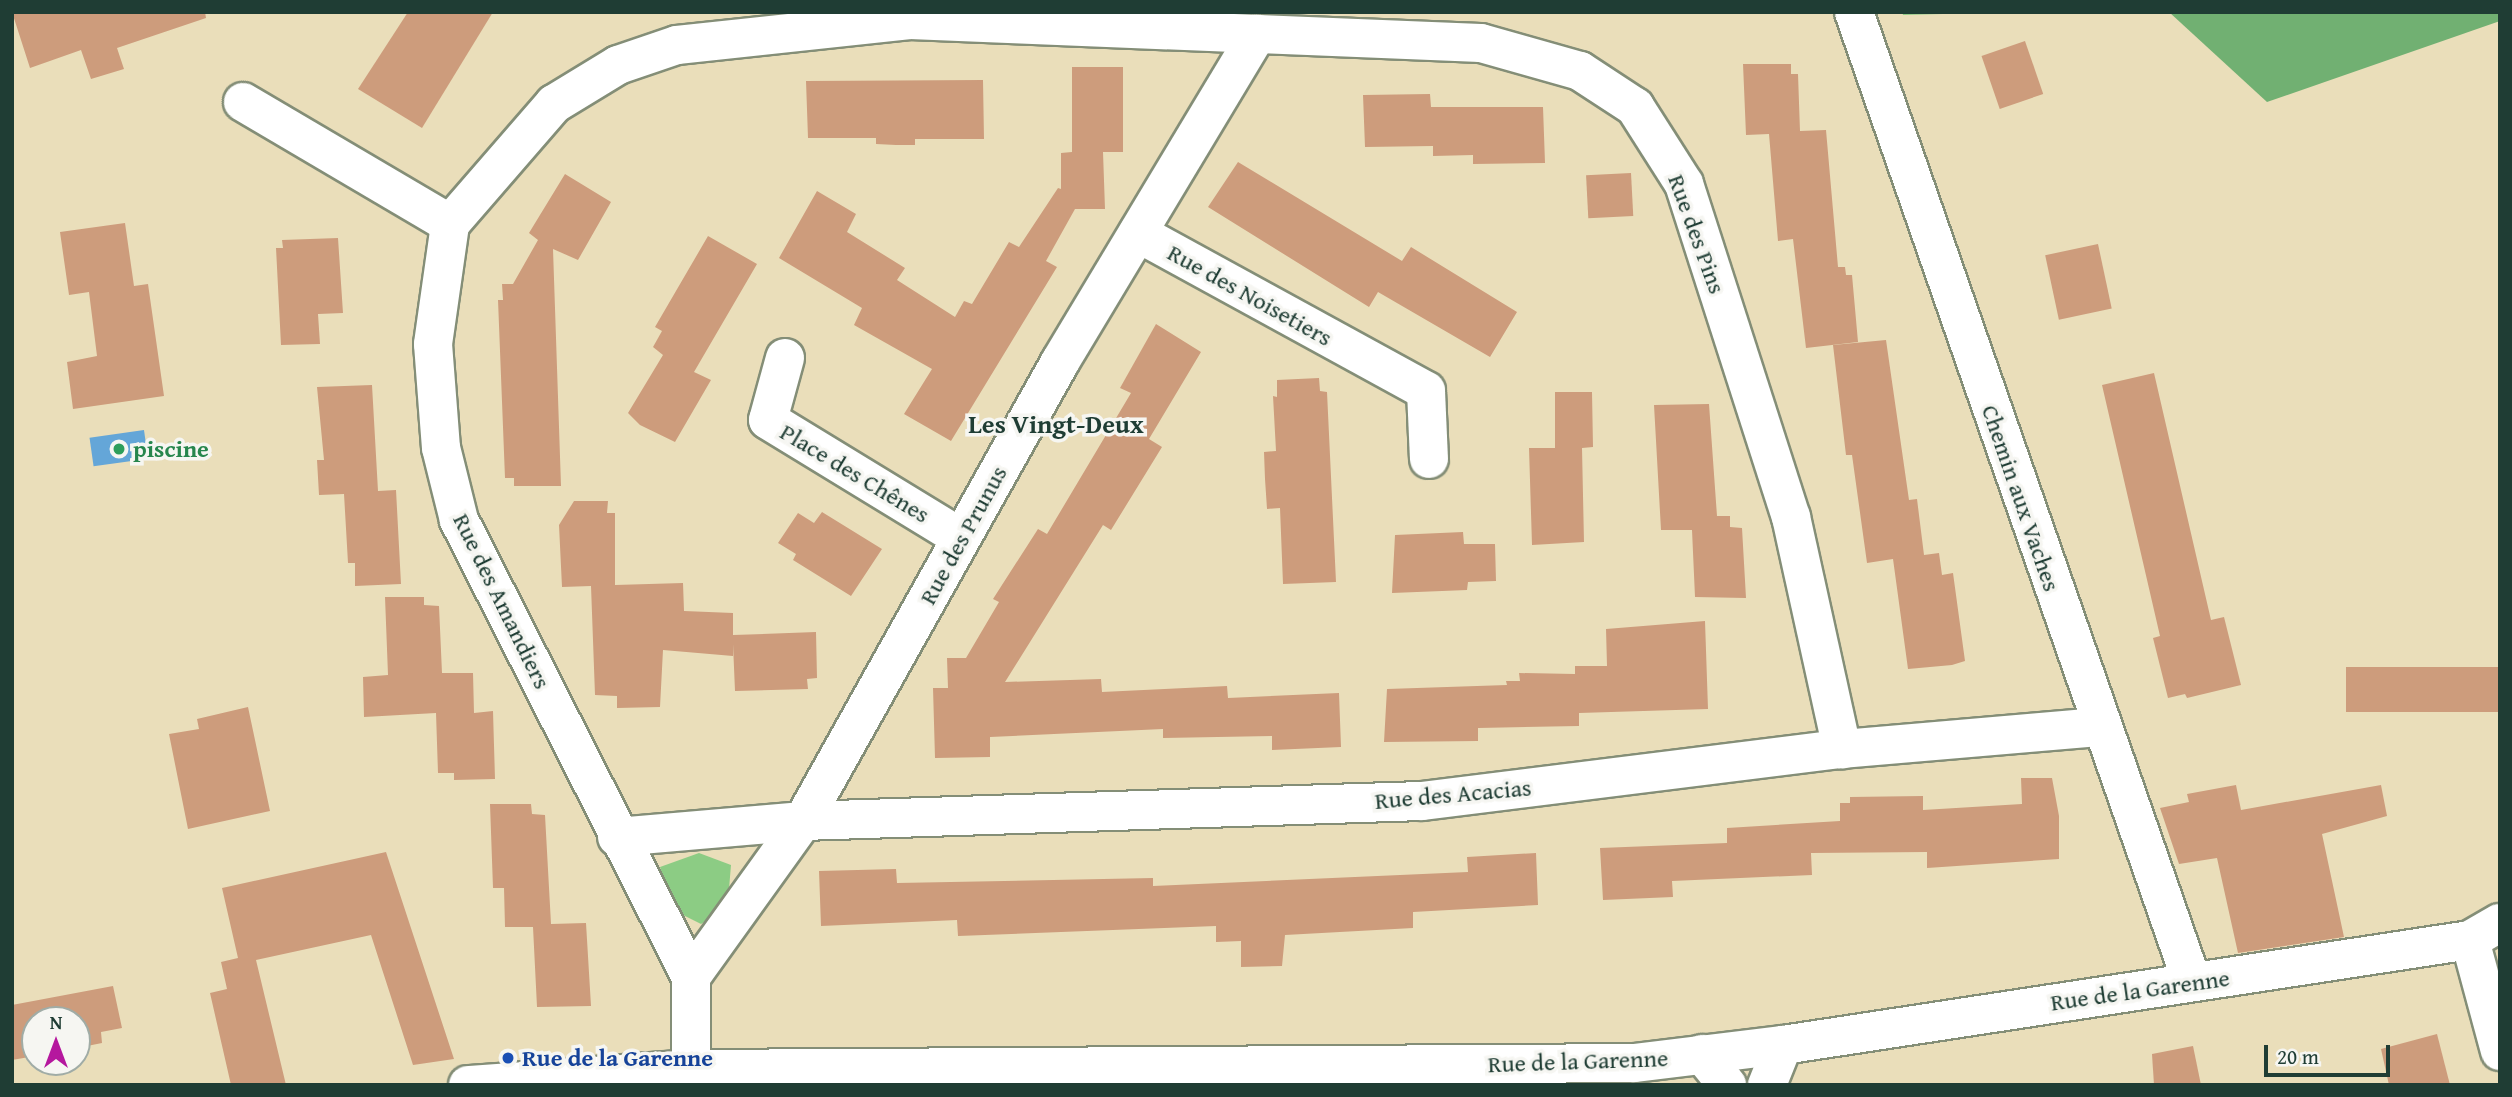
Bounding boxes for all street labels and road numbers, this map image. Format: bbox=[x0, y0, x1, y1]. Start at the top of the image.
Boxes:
street label: Rue des Pins bbox=[1662, 170, 1732, 298]
street label: Rue des Noisetiers bbox=[1163, 238, 1337, 352]
street label: Chemin aux Vaches bbox=[1976, 401, 2066, 595]
street label: Place des Chênes bbox=[775, 417, 935, 529]
street label: Rue des Prunus bbox=[913, 461, 1013, 609]
street label: Rue des Amandiers bbox=[447, 509, 557, 693]
street label: Rue des Acacias bbox=[1374, 773, 1532, 815]
street label: Rue de la Garenne bbox=[2049, 963, 2231, 1017]
street label: Rue de la Garenne bbox=[1487, 1043, 1669, 1079]

